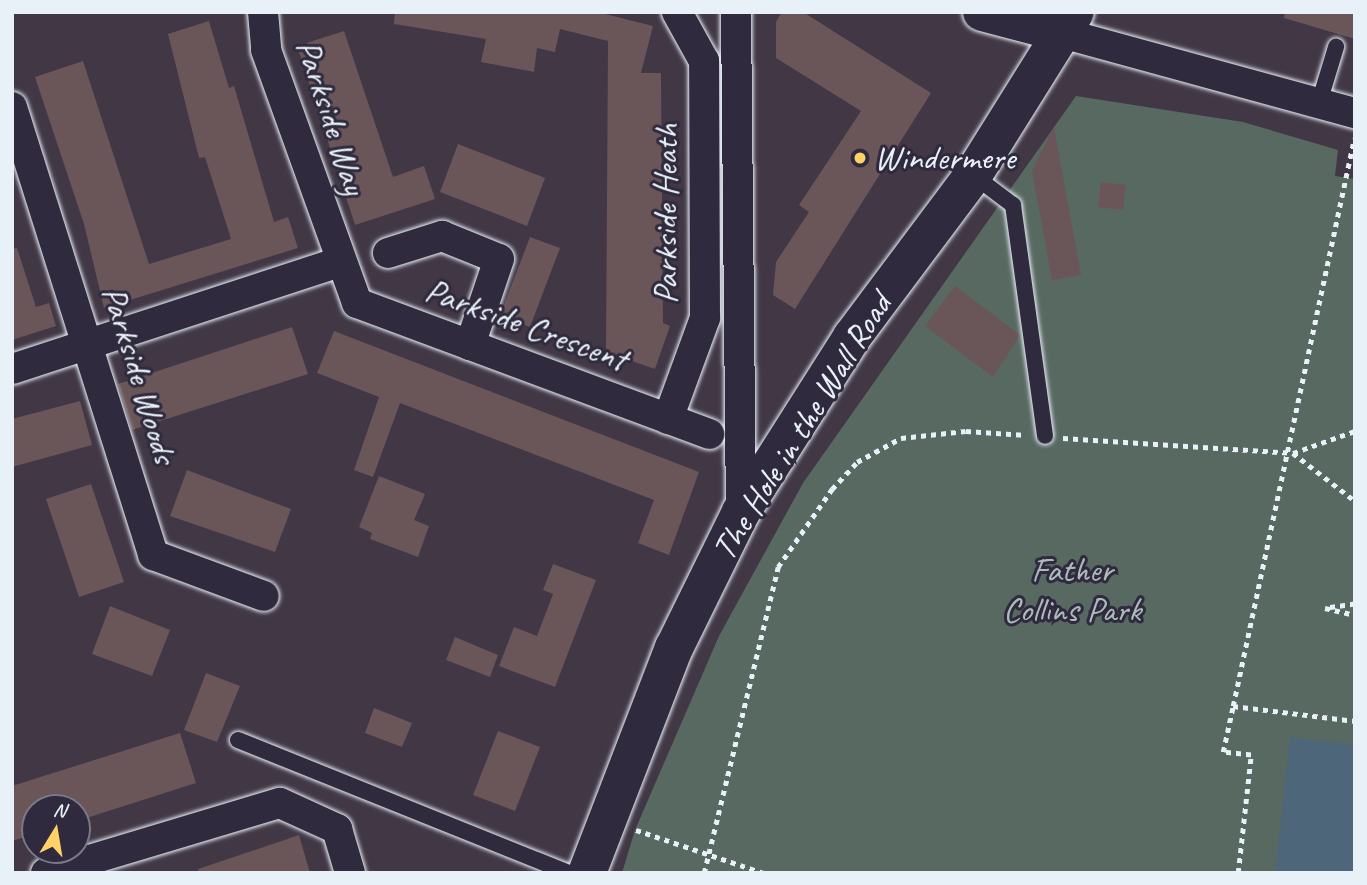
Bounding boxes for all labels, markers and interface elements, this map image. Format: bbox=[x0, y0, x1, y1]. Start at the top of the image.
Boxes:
street label: Parkside Way bbox=[286, 35, 376, 199]
street label: Parkside Heath bbox=[645, 124, 687, 304]
place label: Windermere bbox=[874, 137, 1015, 179]
marker: Windermere bbox=[852, 150, 868, 166]
street label: Parkside Crescent bbox=[419, 269, 633, 381]
street label: Parkside Woods bbox=[92, 281, 186, 469]
street label: The Hole in the Wall Road bbox=[703, 285, 901, 569]
park label: Father Collins Park bbox=[1003, 549, 1141, 631]
north arrow bbox=[21, 794, 91, 864]
text: N bbox=[52, 797, 68, 823]

